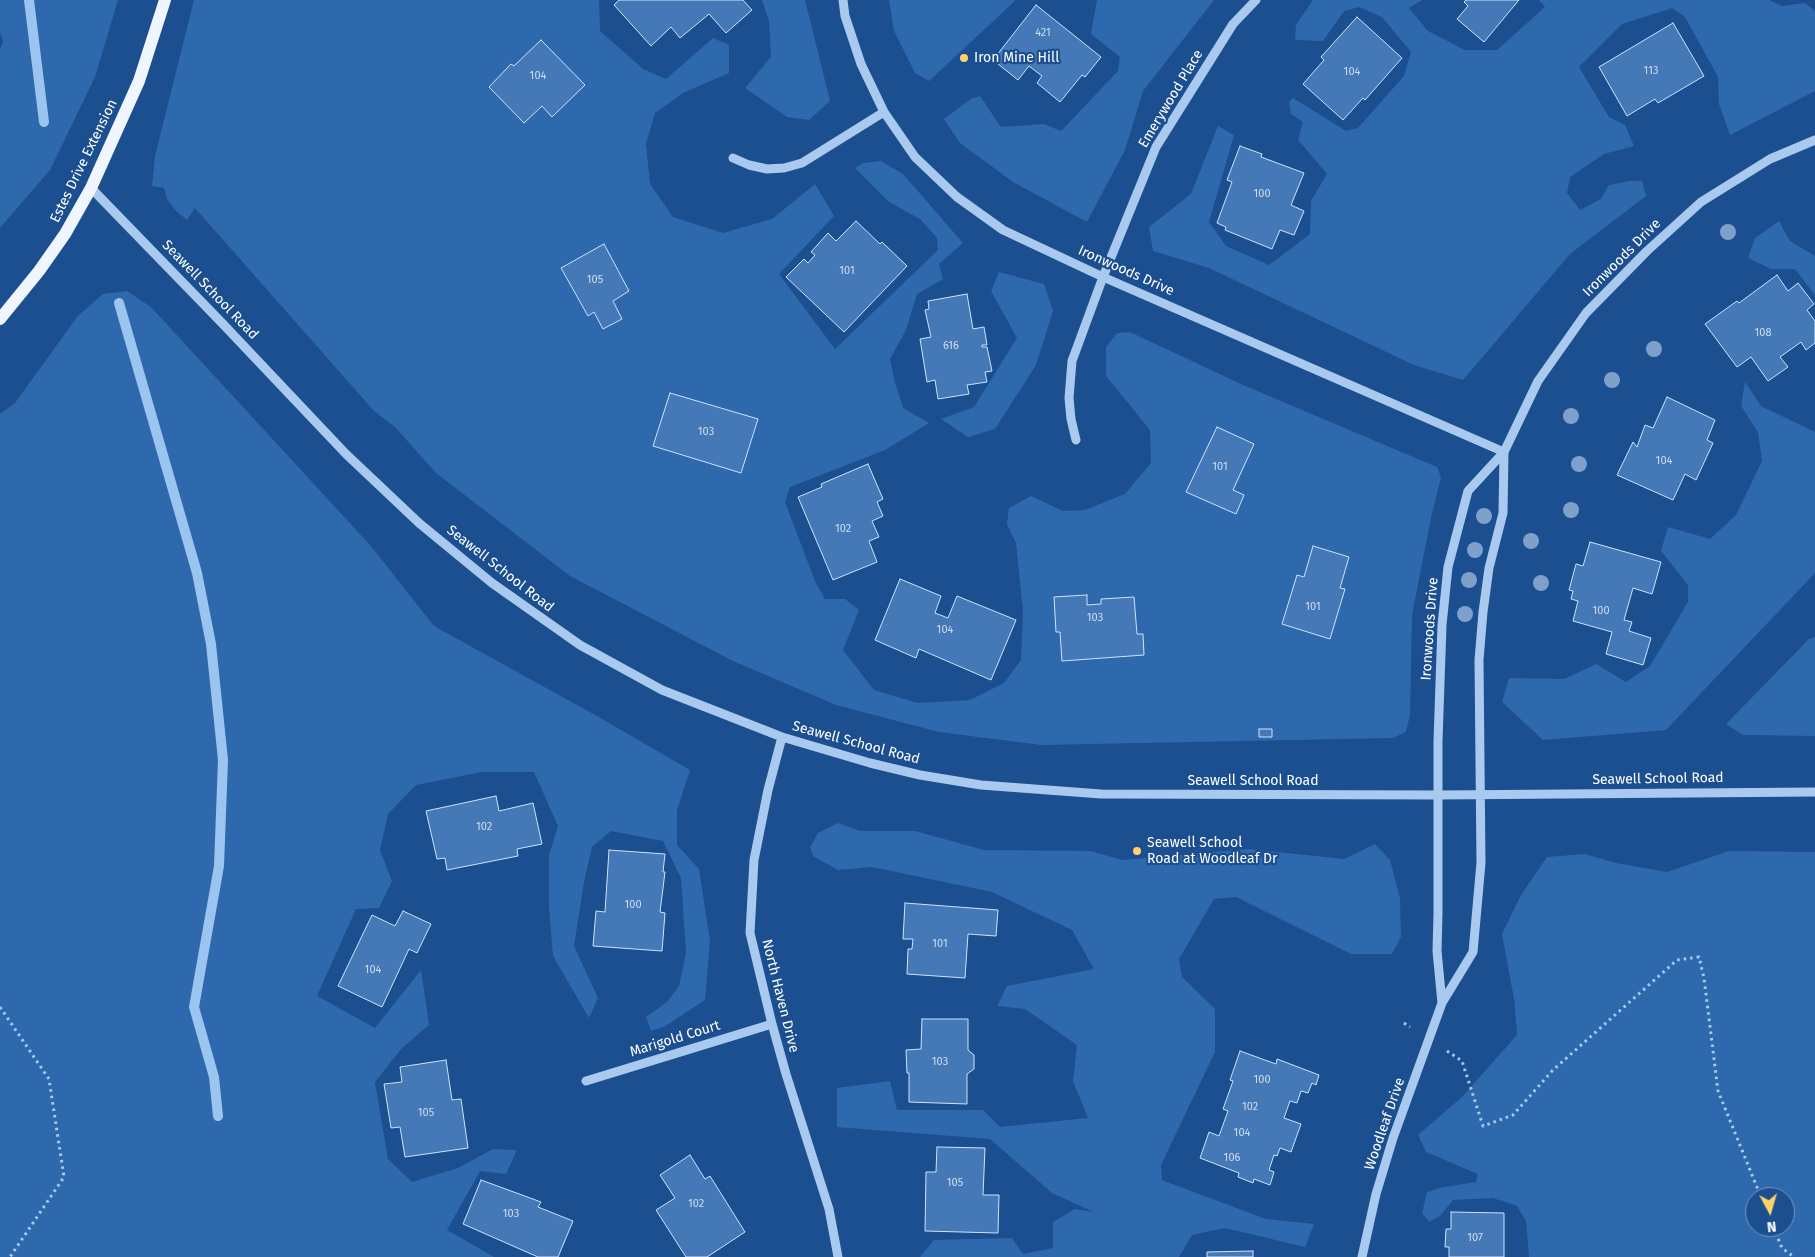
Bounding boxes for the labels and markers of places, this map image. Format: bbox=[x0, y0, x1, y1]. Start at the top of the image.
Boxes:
place label: Iron Mine Hill bbox=[974, 50, 1059, 66]
marker: Iron Mine Hill bbox=[958, 52, 970, 64]
place label: Seawell School Road at Woodleaf Dr bbox=[1147, 835, 1277, 868]
marker: Seawell School Road at Woodleaf Dr bbox=[1131, 845, 1143, 857]

